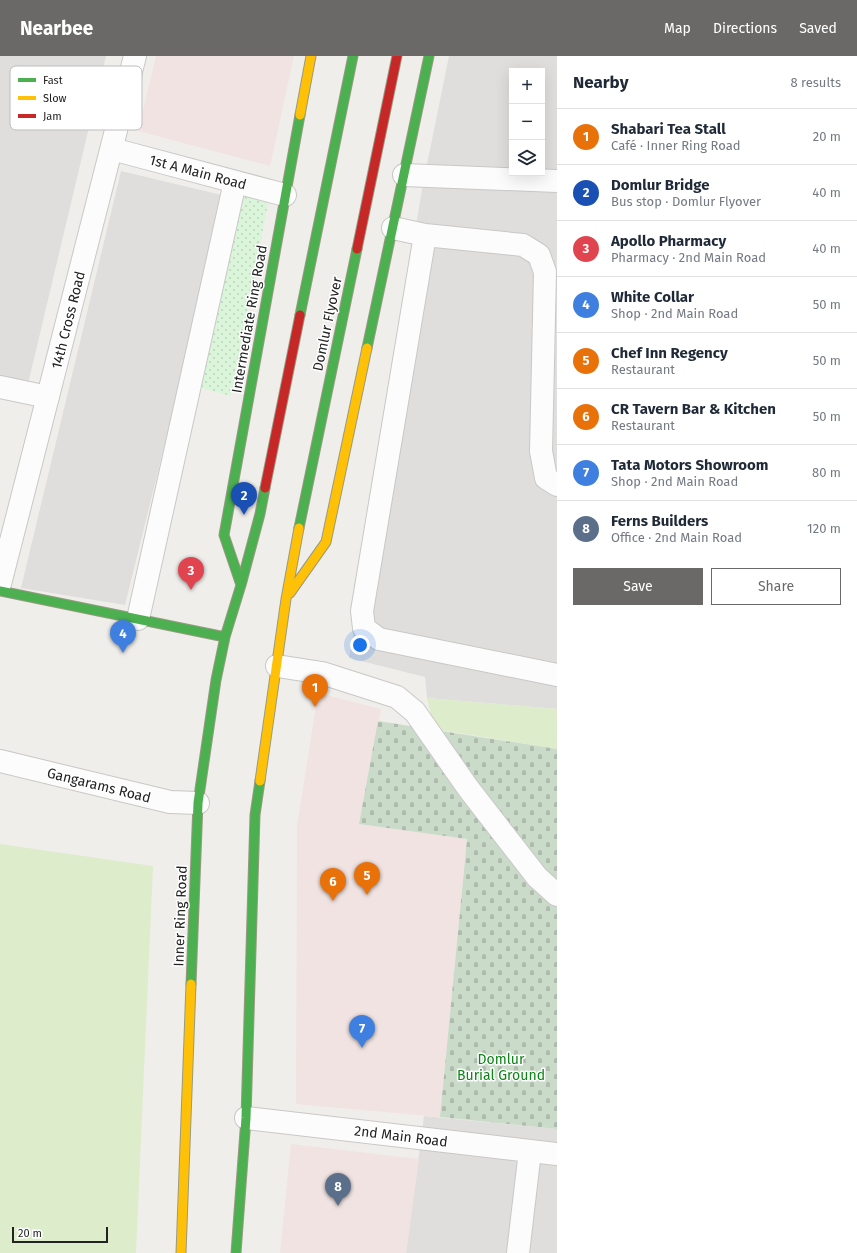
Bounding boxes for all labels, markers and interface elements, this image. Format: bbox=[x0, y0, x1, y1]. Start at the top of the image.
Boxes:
text: Nearbee bbox=[20, 17, 93, 40]
text: Map bbox=[664, 20, 691, 37]
text: Directions bbox=[713, 20, 777, 37]
text: Saved bbox=[799, 20, 837, 37]
legend bbox=[10, 66, 142, 130]
map controls bbox=[509, 68, 545, 176]
button: + bbox=[509, 68, 545, 104]
text: Nearby bbox=[573, 72, 628, 93]
text: Fast bbox=[43, 74, 63, 87]
text: 8 results bbox=[790, 75, 841, 90]
text: Slow bbox=[43, 92, 67, 105]
button: − bbox=[509, 104, 545, 140]
text: Jam bbox=[43, 110, 62, 123]
text: Shabari Tea Stall bbox=[611, 120, 726, 138]
text: 1 bbox=[583, 129, 589, 144]
text: 20 m bbox=[813, 129, 841, 144]
text: Café · Inner Ring Road bbox=[611, 138, 741, 153]
button: layers bbox=[509, 140, 545, 176]
street label: 1st A Main Road bbox=[147, 151, 248, 194]
text: Domlur Bridge bbox=[611, 176, 710, 194]
text: 2 bbox=[583, 185, 589, 200]
text: 40 m bbox=[812, 185, 841, 200]
text: Bus stop · Domlur Flyover bbox=[611, 194, 761, 209]
text: Apollo Pharmacy bbox=[611, 232, 726, 250]
text: 3 bbox=[583, 241, 589, 256]
text: 40 m bbox=[812, 241, 841, 256]
street label: Intermediate Ring Road bbox=[228, 244, 271, 394]
text: Pharmacy · 2nd Main Road bbox=[611, 250, 766, 265]
street label: 14th Cross Road bbox=[48, 269, 89, 371]
street label: Domlur Flyover bbox=[309, 275, 346, 373]
text: White Collar bbox=[611, 288, 694, 306]
text: 4 bbox=[582, 297, 590, 312]
text: 50 m bbox=[813, 297, 841, 312]
text: Shop · 2nd Main Road bbox=[611, 306, 738, 321]
text: Chef Inn Regency bbox=[611, 344, 728, 362]
text: 5 bbox=[583, 353, 589, 368]
text: 50 m bbox=[813, 353, 841, 368]
text: Restaurant bbox=[611, 362, 675, 377]
text: CR Tavern Bar & Kitchen bbox=[611, 400, 776, 418]
text: 6 bbox=[582, 409, 590, 424]
text: 50 m bbox=[813, 409, 841, 424]
text: Restaurant bbox=[611, 418, 675, 433]
text: Tata Motors Showroom bbox=[611, 456, 768, 474]
text: 7 bbox=[583, 465, 589, 480]
text: 80 m bbox=[812, 465, 841, 480]
text: Shop · 2nd Main Road bbox=[611, 474, 738, 489]
pin: 2 bbox=[231, 482, 257, 515]
text: Ferns Builders bbox=[611, 512, 708, 530]
text: 8 bbox=[582, 521, 590, 536]
text: 120 m bbox=[807, 521, 841, 536]
text: Office · 2nd Main Road bbox=[611, 530, 742, 545]
pin: 3 bbox=[178, 557, 204, 590]
button: Save bbox=[573, 568, 703, 605]
button: Share bbox=[711, 568, 841, 605]
pin: 4 bbox=[110, 620, 136, 653]
your location bbox=[350, 635, 370, 655]
pin: 1 bbox=[302, 674, 328, 707]
street label: Gangarams Road bbox=[45, 764, 153, 807]
pin: 5 bbox=[354, 862, 380, 895]
street label: Inner Ring Road bbox=[170, 865, 191, 967]
pin: 6 bbox=[320, 868, 346, 901]
pin: 7 bbox=[349, 1015, 375, 1048]
park label: Domlur Burial Ground bbox=[457, 1051, 545, 1084]
street label: 2nd Main Road bbox=[353, 1122, 449, 1151]
pin: 8 bbox=[325, 1173, 351, 1206]
scale bar bbox=[12, 1225, 108, 1244]
text: 20 m bbox=[18, 1227, 42, 1240]

